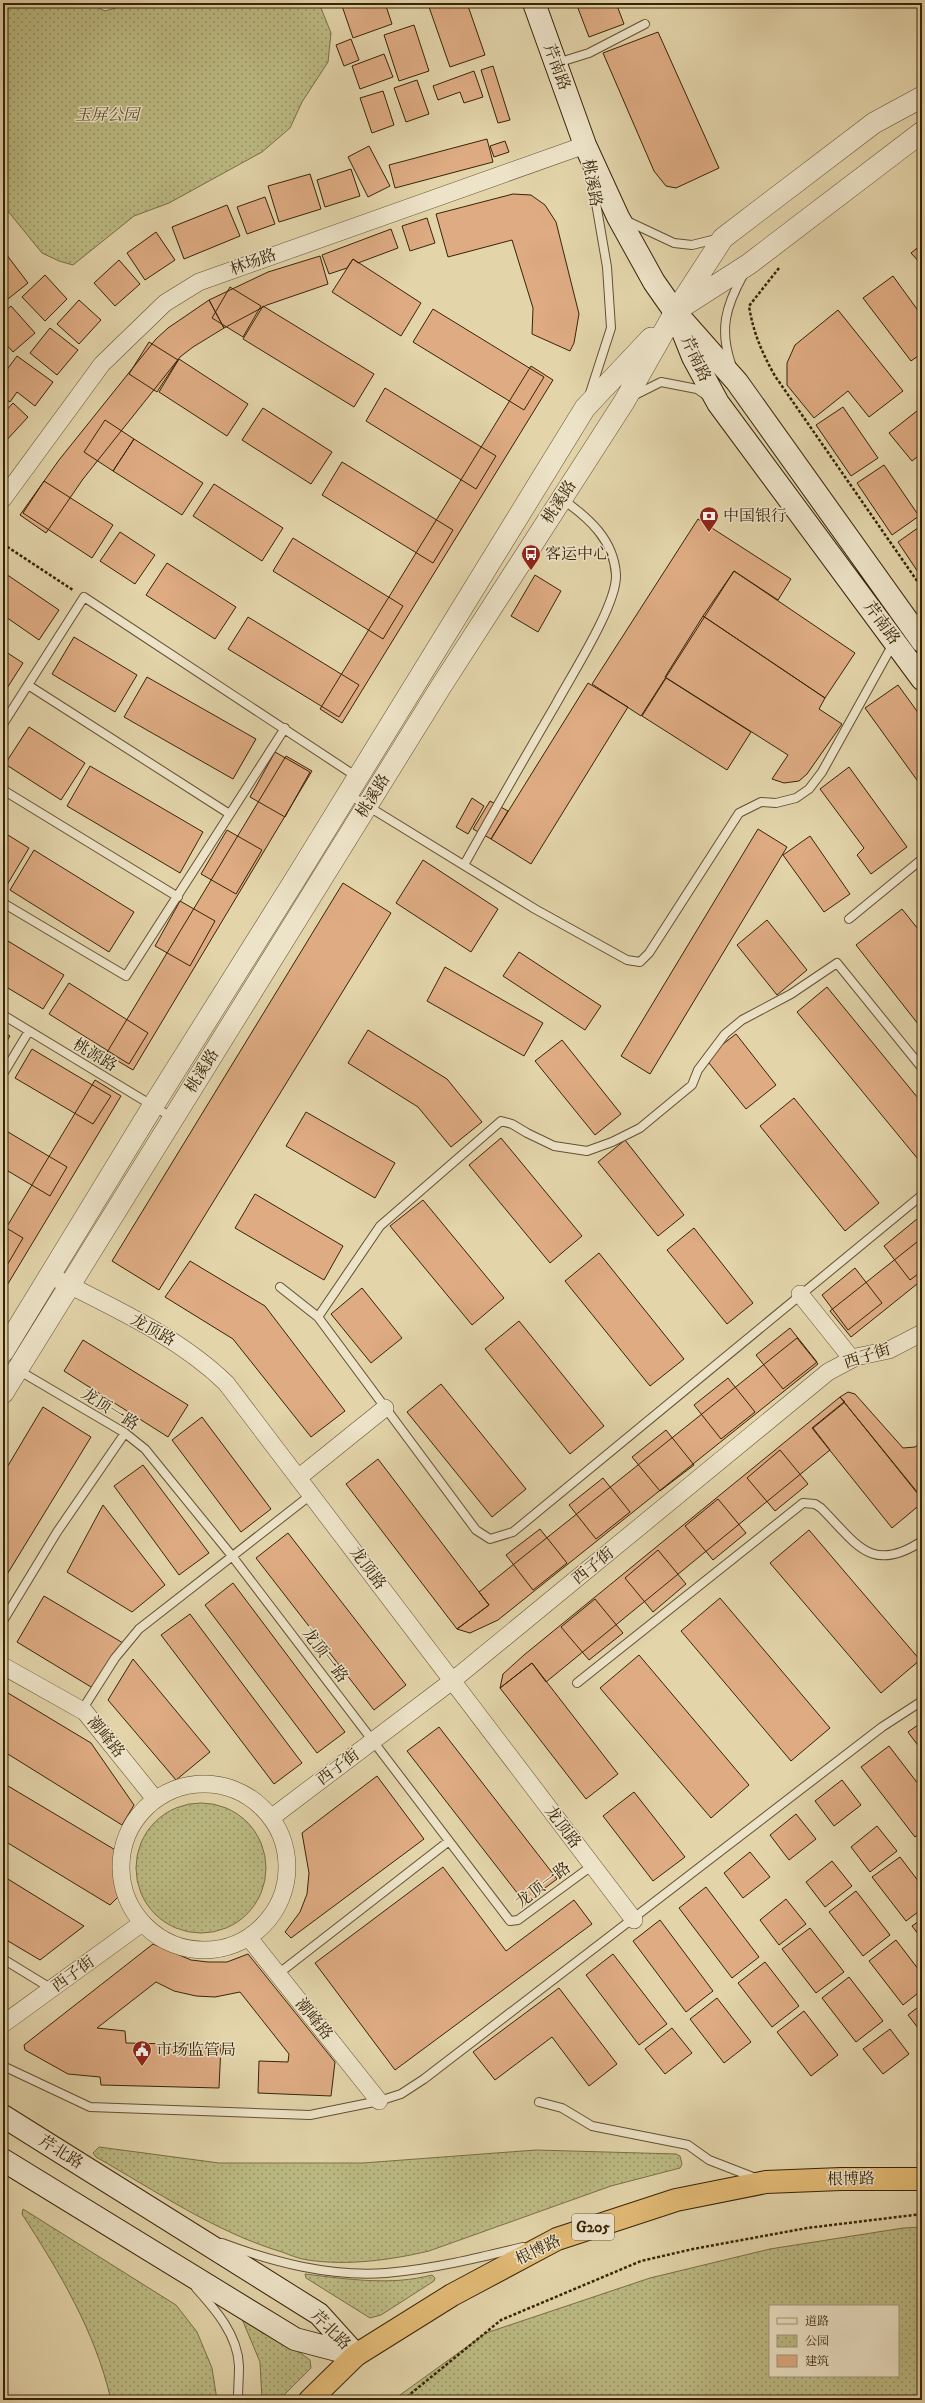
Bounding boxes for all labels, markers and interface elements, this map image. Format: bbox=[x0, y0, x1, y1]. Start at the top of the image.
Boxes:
street label: 芹南路 bbox=[539, 41, 575, 93]
park label: 玉屏公园 bbox=[75, 105, 142, 125]
street label: 桃溪路 bbox=[578, 158, 606, 208]
street label: 林场路 bbox=[227, 244, 279, 280]
street label: 芹南路 bbox=[677, 333, 715, 385]
street label: 桃溪路 bbox=[538, 476, 580, 528]
bank icon: 中国银行 bbox=[698, 505, 720, 533]
place label: 中国银行 bbox=[723, 506, 787, 526]
bus stop icon: 客运中心 bbox=[520, 543, 542, 571]
place label: 客运中心 bbox=[545, 544, 609, 564]
street label: 芹南路 bbox=[860, 598, 904, 648]
street label: 桃溪路 bbox=[352, 770, 394, 822]
street label: 桃源路 bbox=[69, 1034, 121, 1076]
street label: 桃溪路 bbox=[181, 1045, 223, 1097]
street label: 龙顶路 bbox=[127, 1310, 179, 1350]
street label: 西子街 bbox=[841, 1339, 893, 1373]
street label: 龙顶一路 bbox=[78, 1384, 142, 1434]
street label: 龙顶路 bbox=[346, 1543, 390, 1593]
street label: 西子街 bbox=[568, 1543, 618, 1589]
street label: 龙顶一路 bbox=[298, 1623, 352, 1687]
street label: 潮峰路 bbox=[83, 1712, 129, 1762]
street label: 西子街 bbox=[313, 1745, 363, 1789]
street label: 龙顶路 bbox=[541, 1802, 585, 1852]
street label: 龙顶一路 bbox=[511, 1858, 575, 1912]
street label: 西子街 bbox=[48, 1952, 98, 1996]
street label: 潮峰路 bbox=[291, 1994, 337, 2044]
public building icon: 市场监管局 bbox=[131, 2039, 153, 2067]
place label: 市场监管局 bbox=[156, 2040, 236, 2060]
street label: 芹北路 bbox=[35, 2131, 87, 2173]
street label: 根博路 bbox=[827, 2169, 875, 2189]
road number: G205 bbox=[572, 2214, 614, 2240]
street label: 根博路 bbox=[512, 2230, 564, 2270]
legend bbox=[769, 2305, 899, 2377]
street label: 芹北路 bbox=[307, 2306, 355, 2354]
text: 道路 bbox=[805, 2314, 829, 2329]
text: 公园 bbox=[805, 2334, 829, 2349]
text: 建筑 bbox=[805, 2354, 829, 2369]

